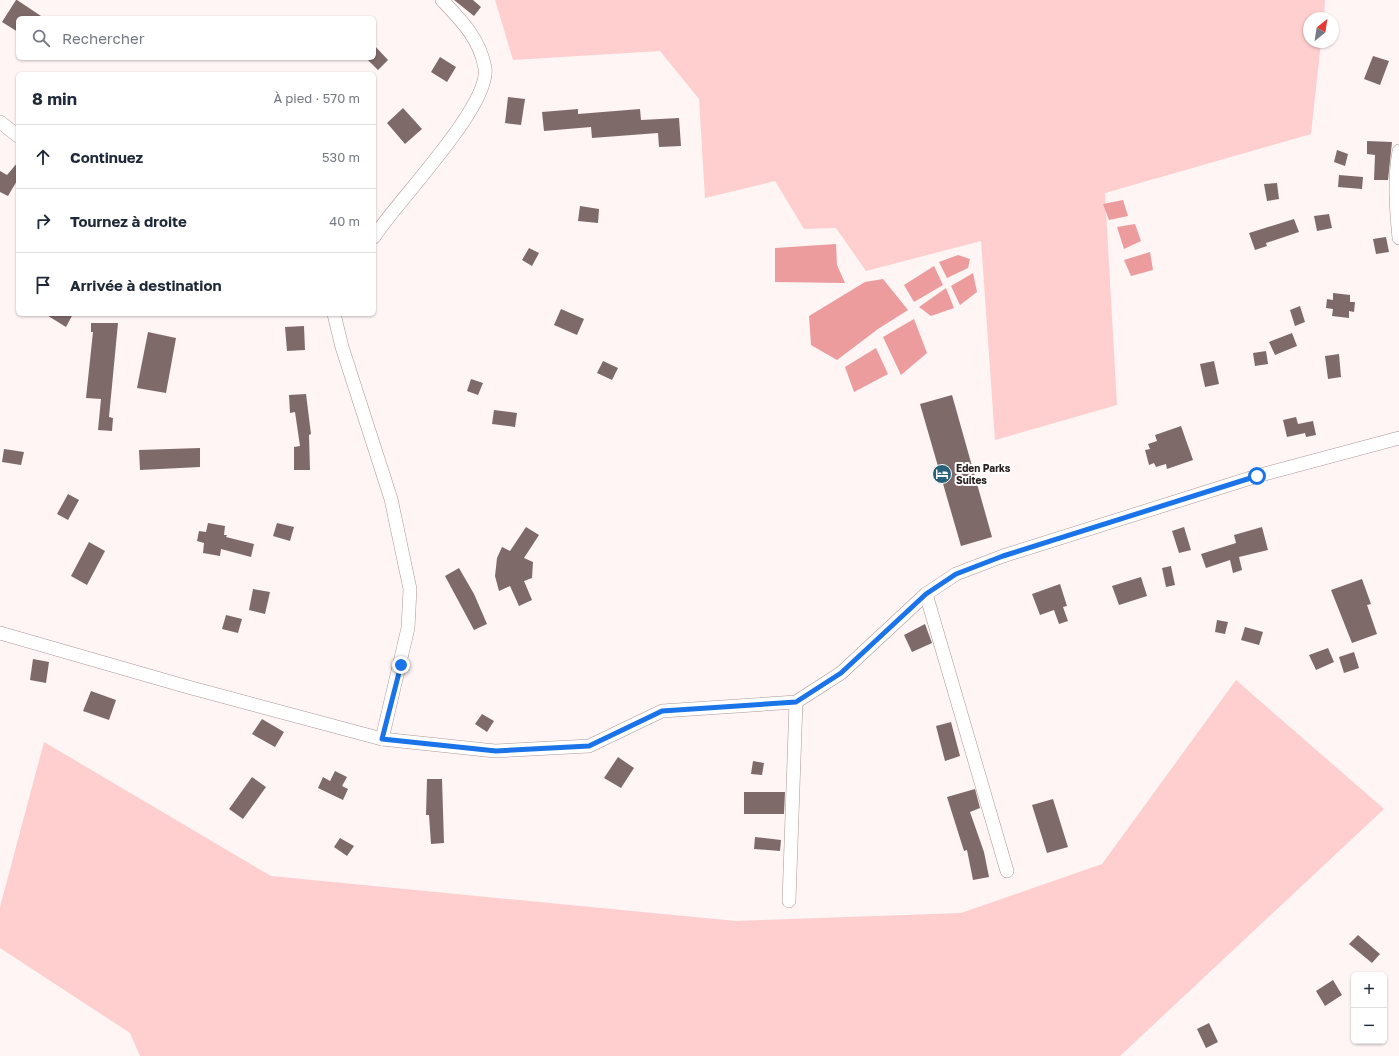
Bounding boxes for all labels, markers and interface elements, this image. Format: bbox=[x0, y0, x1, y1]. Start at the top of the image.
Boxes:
north arrow bbox=[1303, 12, 1339, 48]
search box bbox=[16, 16, 376, 60]
icon: search bbox=[30, 27, 52, 49]
text: Rechercher bbox=[62, 29, 145, 47]
text: 8 min bbox=[32, 88, 77, 109]
text: À pied · 570 m bbox=[273, 90, 360, 106]
icon: ahead bbox=[32, 146, 54, 168]
text: Continuez bbox=[70, 148, 143, 166]
text: 530 m bbox=[322, 149, 360, 165]
icon: right bbox=[32, 210, 54, 232]
text: Tournez à droite bbox=[70, 212, 187, 230]
text: 40 m bbox=[329, 213, 360, 229]
icon: arrive bbox=[32, 274, 54, 296]
text: Arrivée à destination bbox=[70, 276, 222, 294]
place label: Eden Parks Suites bbox=[956, 462, 1011, 486]
hotel icon: Eden Parks Suites bbox=[931, 463, 953, 485]
route start bbox=[1248, 467, 1266, 485]
route end bbox=[392, 656, 410, 674]
map controls bbox=[1351, 972, 1387, 1044]
button: + bbox=[1351, 972, 1387, 1008]
button: − bbox=[1351, 1008, 1387, 1044]

